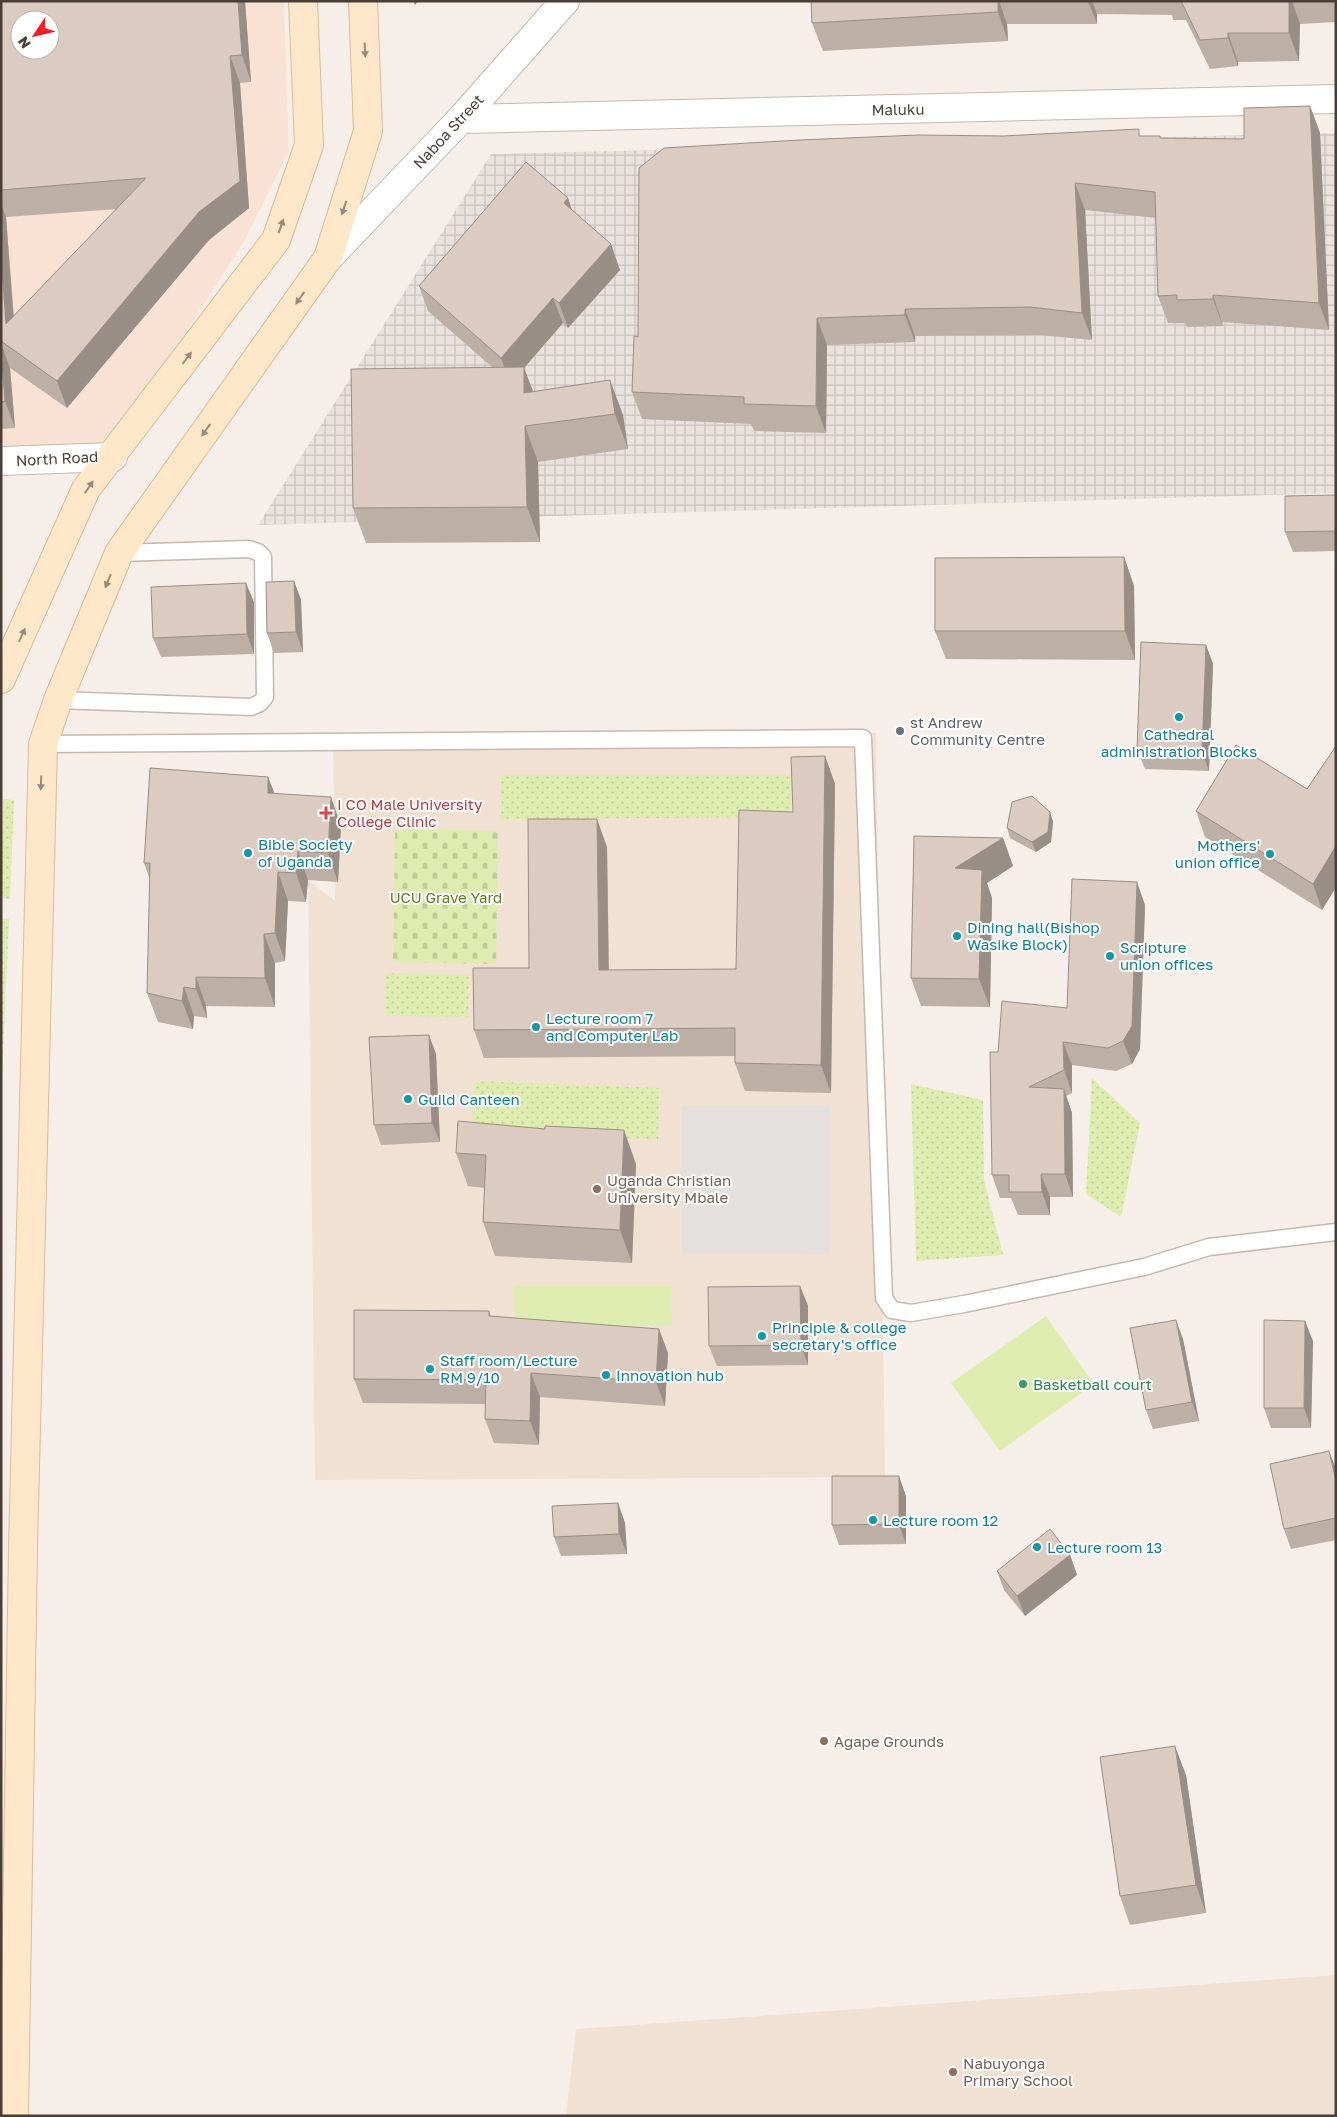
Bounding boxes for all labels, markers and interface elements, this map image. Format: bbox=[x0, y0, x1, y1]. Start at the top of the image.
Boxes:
north arrow bbox=[10, 10, 60, 60]
text: N bbox=[14, 34, 34, 52]
one-way arrow bbox=[361, 42, 369, 58]
street label: Naboa Street bbox=[409, 90, 487, 172]
street label: Maluku bbox=[871, 100, 925, 118]
one-way arrow bbox=[339, 201, 347, 216]
one-way arrow bbox=[278, 219, 285, 234]
one-way arrow bbox=[294, 291, 305, 304]
one-way arrow bbox=[182, 352, 193, 365]
one-way arrow bbox=[201, 424, 211, 437]
street label: North Road bbox=[15, 447, 99, 469]
one-way arrow bbox=[84, 481, 94, 494]
one-way arrow bbox=[103, 574, 111, 588]
one-way arrow bbox=[18, 628, 26, 642]
marker: Cathedral administration Blocks bbox=[1173, 711, 1185, 723]
place label: st Andrew Community Centre bbox=[910, 713, 1045, 748]
marker: st Andrew Community Centre bbox=[894, 725, 906, 737]
place label: Cathedral administration Blocks bbox=[1101, 725, 1257, 760]
one-way arrow bbox=[37, 776, 45, 792]
place label: I CO Male University College Clinic bbox=[337, 795, 483, 830]
marker: I CO Male University College Clinic bbox=[319, 806, 333, 820]
place label: Bible Society of Uganda bbox=[258, 835, 353, 870]
place label: Mothers' union office bbox=[1175, 836, 1260, 871]
marker: Bible Society of Uganda bbox=[242, 847, 254, 859]
marker: Mothers' union office bbox=[1264, 848, 1276, 860]
park label: UCU Grave Yard bbox=[390, 888, 502, 906]
place label: Dining hall(Bishop Wasike Block) bbox=[967, 918, 1099, 953]
marker: Dining hall(Bishop Wasike Block) bbox=[951, 930, 963, 942]
place label: Scripture union offices bbox=[1120, 938, 1213, 973]
marker: Scripture union offices bbox=[1104, 950, 1116, 962]
place label: Lecture room 7 and Computer Lab bbox=[546, 1009, 678, 1044]
marker: Lecture room 7 and Computer Lab bbox=[530, 1021, 542, 1033]
place label: Guild Canteen bbox=[418, 1090, 520, 1108]
marker: Guild Canteen bbox=[402, 1093, 414, 1105]
place label: Uganda Christian University Mbale bbox=[607, 1171, 731, 1206]
marker: Uganda Christian University Mbale bbox=[591, 1183, 603, 1195]
place label: Principle & college secretary's office bbox=[772, 1318, 907, 1353]
marker: Principle & college secretary's office bbox=[756, 1330, 768, 1342]
place label: Staff room/Lecture RM 9/10 bbox=[440, 1351, 578, 1386]
marker: Staff room/Lecture RM 9/10 bbox=[424, 1363, 436, 1375]
place label: Innovation hub bbox=[616, 1366, 724, 1384]
marker: Innovation hub bbox=[600, 1369, 612, 1381]
place label: Basketball court bbox=[1033, 1375, 1152, 1393]
marker: Basketball court bbox=[1017, 1378, 1029, 1390]
place label: Lecture room 12 bbox=[883, 1511, 998, 1529]
marker: Lecture room 12 bbox=[867, 1514, 879, 1526]
place label: Lecture room 13 bbox=[1047, 1538, 1162, 1556]
marker: Lecture room 13 bbox=[1031, 1541, 1043, 1553]
place label: Agape Grounds bbox=[834, 1732, 944, 1750]
marker: Agape Grounds bbox=[818, 1735, 830, 1747]
place label: Nabuyonga Primary School bbox=[963, 2054, 1073, 2089]
marker: Nabuyonga Primary School bbox=[947, 2066, 959, 2078]

